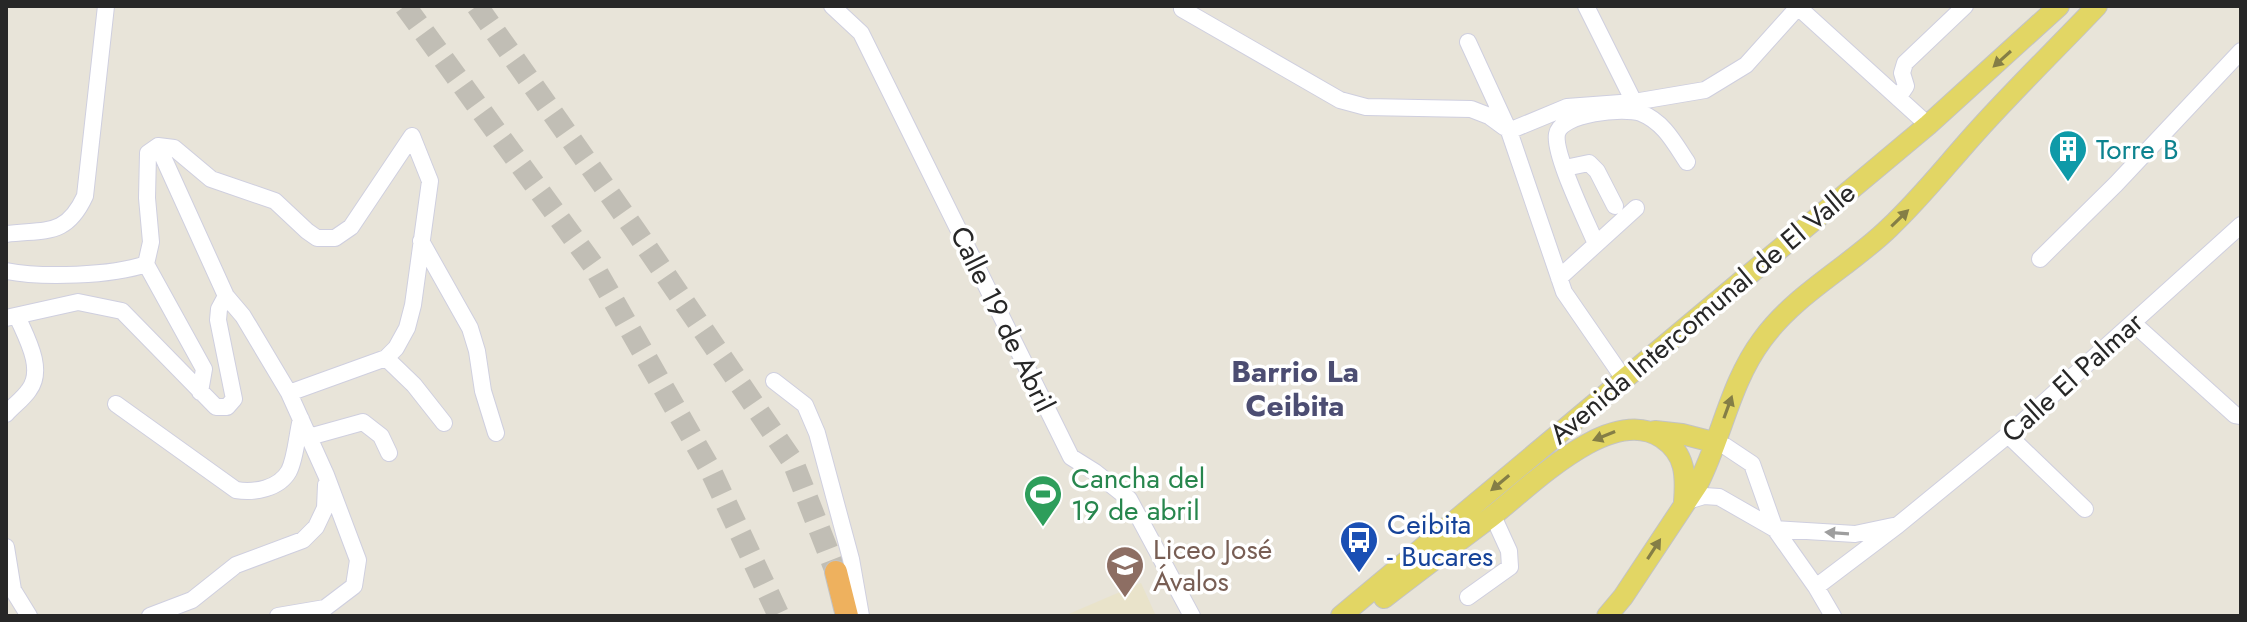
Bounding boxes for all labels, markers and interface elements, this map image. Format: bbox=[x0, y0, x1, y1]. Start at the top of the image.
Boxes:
one-way arrow bbox=[1992, 50, 2012, 67]
building icon: Torre B bbox=[2047, 128, 2089, 183]
place label: Torre B bbox=[2096, 129, 2179, 170]
street label: Avenida Intercomunal de El Valle bbox=[1540, 173, 1864, 454]
one-way arrow bbox=[1890, 209, 1909, 228]
street label: Calle 19 de Abril bbox=[940, 219, 1065, 419]
street label: Calle El Palmar bbox=[1993, 302, 2152, 452]
district label: Barrio La Ceibita bbox=[1231, 350, 1359, 427]
one-way arrow bbox=[1722, 394, 1735, 418]
one-way arrow bbox=[1592, 430, 1616, 443]
place label: Cancha del 19 de abril bbox=[1071, 458, 1205, 531]
sports icon: Cancha del 19 de abril bbox=[1022, 473, 1064, 528]
one-way arrow bbox=[1490, 474, 1510, 491]
place label: Ceibita - Bucares bbox=[1387, 504, 1493, 577]
bus stop icon: Ceibita - Bucares bbox=[1338, 519, 1380, 574]
one-way arrow bbox=[1824, 526, 1849, 539]
place label: Liceo José Ávalos bbox=[1153, 529, 1272, 602]
one-way arrow bbox=[1646, 539, 1661, 560]
school or university icon: Liceo José Ávalos bbox=[1104, 544, 1146, 599]

